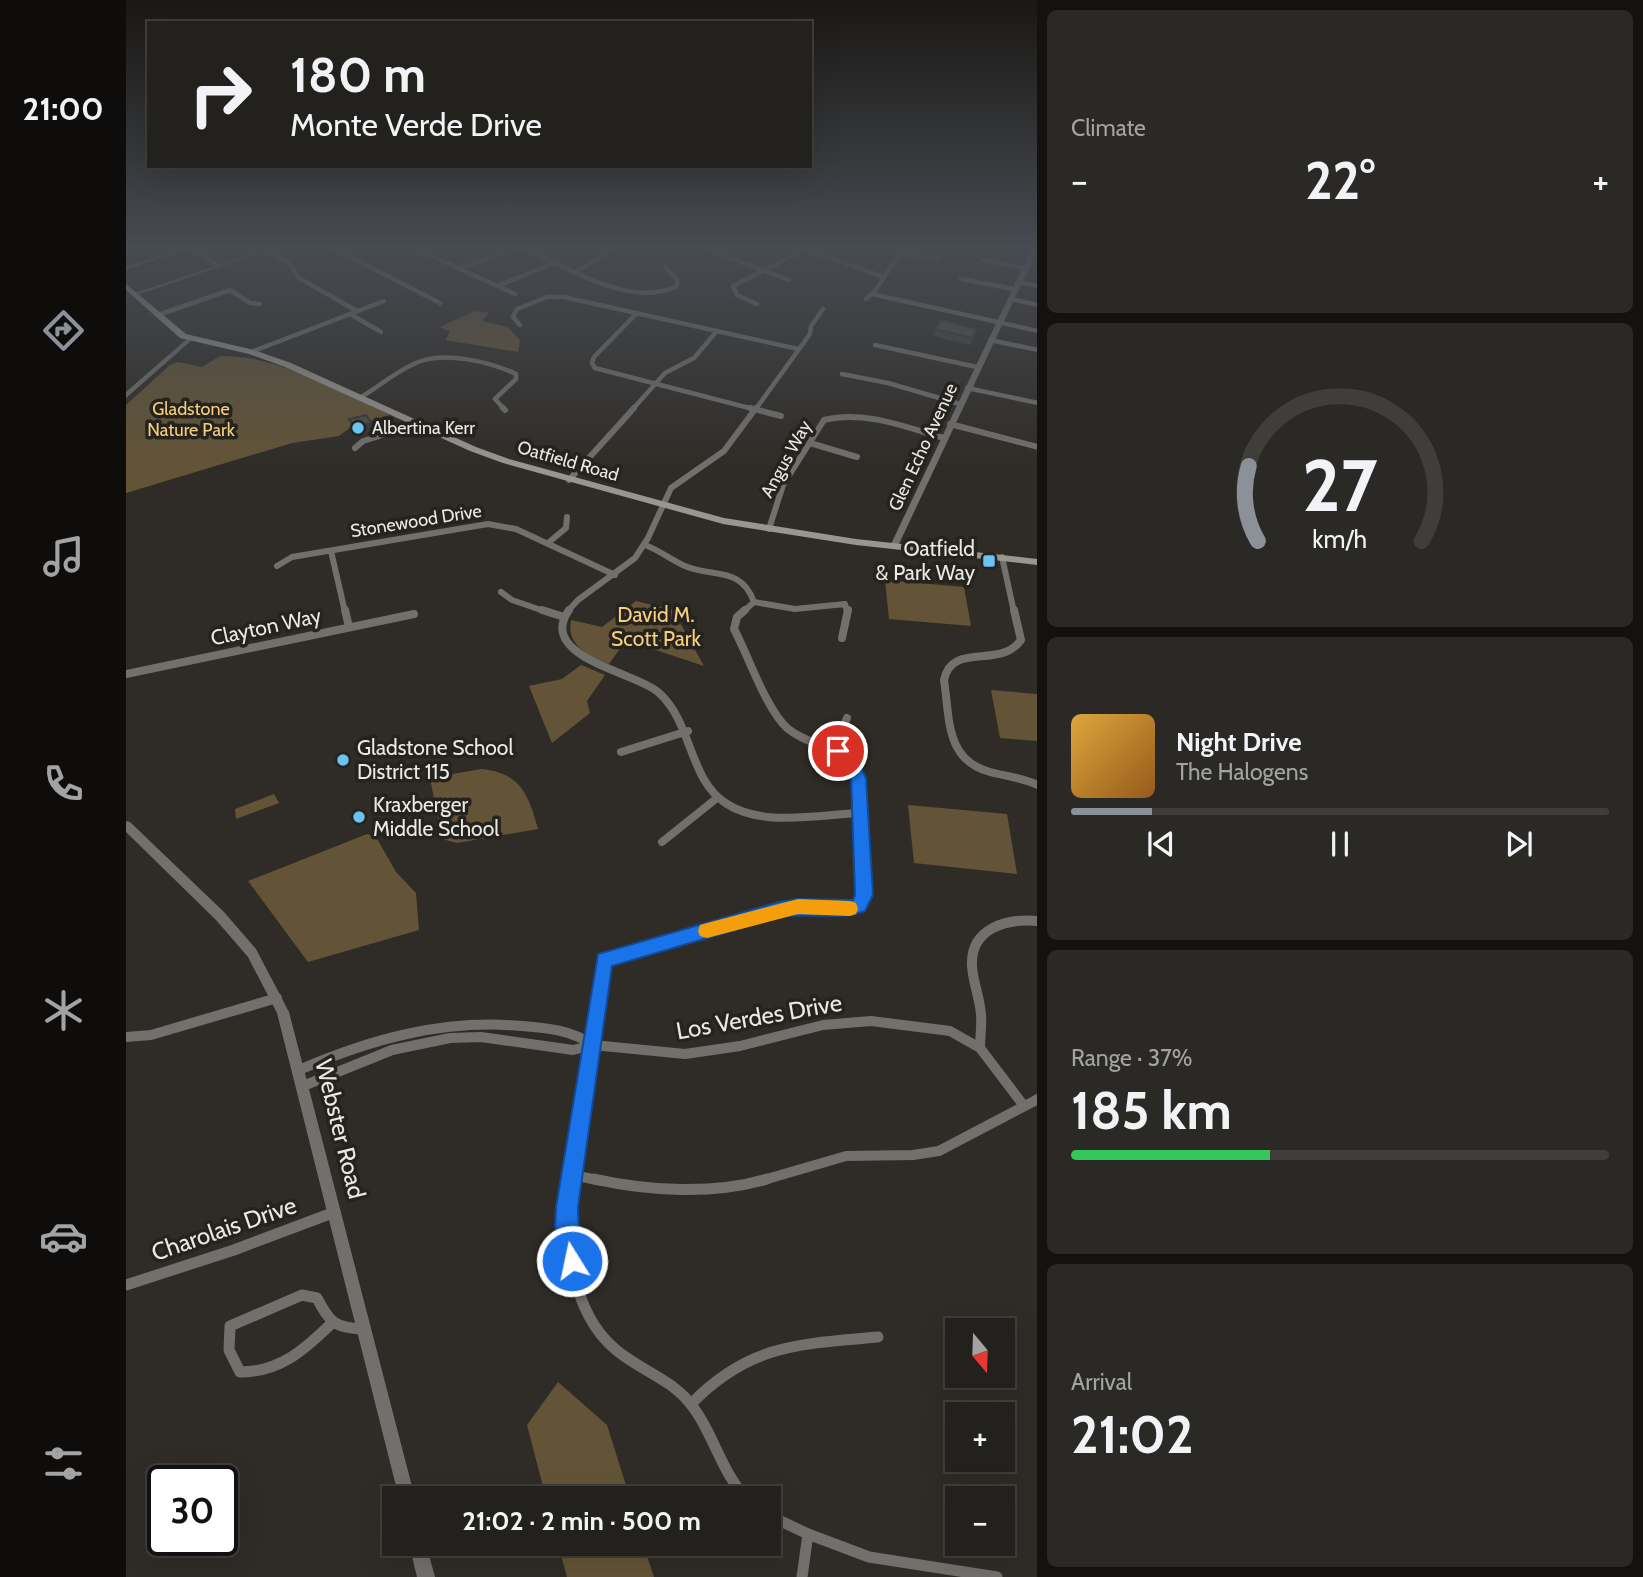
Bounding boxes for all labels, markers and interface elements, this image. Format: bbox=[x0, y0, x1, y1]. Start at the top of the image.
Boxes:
text: 180 m bbox=[290, 45, 426, 104]
icon: right bbox=[175, 49, 266, 140]
text: 21:00 bbox=[22, 89, 104, 128]
text: Monte Verde Drive bbox=[290, 105, 542, 144]
text: Climate bbox=[1071, 114, 1146, 142]
text: 22° bbox=[1305, 149, 1375, 212]
text: − bbox=[1071, 157, 1088, 204]
text: + bbox=[1592, 157, 1609, 204]
icon: directions bbox=[39, 306, 88, 355]
street label: Glen Echo Avenue bbox=[884, 380, 962, 514]
park label: Gladstone Nature Park bbox=[147, 398, 236, 441]
place label: Albertina Kerr bbox=[372, 417, 475, 439]
street label: Angus Way bbox=[756, 417, 816, 501]
marker: Albertina Kerr bbox=[350, 420, 366, 436]
street label: Oatfield Road bbox=[515, 436, 621, 486]
text: 27 bbox=[1302, 442, 1378, 530]
street label: Stonewood Drive bbox=[349, 500, 483, 542]
text: km/h bbox=[1313, 524, 1367, 554]
icon: music bbox=[39, 532, 88, 581]
place label: Oatfield & Park Way bbox=[876, 536, 975, 585]
marker: Oatfield & Park Way bbox=[981, 553, 997, 569]
park label: David M. Scott Park bbox=[611, 602, 701, 651]
street label: Clayton Way bbox=[208, 603, 324, 650]
pin bbox=[808, 721, 868, 781]
text: Night Drive bbox=[1176, 726, 1302, 758]
icon: arrive bbox=[819, 732, 857, 770]
place label: Gladstone School District 115 bbox=[357, 735, 513, 784]
marker: Gladstone School District 115 bbox=[335, 752, 351, 768]
text: The Halogens bbox=[1176, 758, 1308, 786]
icon: phone bbox=[39, 759, 88, 808]
place label: Kraxberger Middle School bbox=[373, 792, 499, 841]
marker: Kraxberger Middle School bbox=[351, 809, 367, 825]
icon: previous bbox=[1142, 825, 1180, 863]
icon: pause bbox=[1321, 825, 1359, 863]
icon: next bbox=[1500, 825, 1538, 863]
icon: climate bbox=[39, 986, 88, 1035]
street label: Los Verdes Drive bbox=[674, 988, 844, 1045]
text: Range · 37% bbox=[1071, 1044, 1192, 1072]
street label: Webster Road bbox=[309, 1056, 372, 1202]
text: 185 km bbox=[1071, 1079, 1232, 1142]
street label: Charolais Drive bbox=[148, 1190, 300, 1267]
icon: car bbox=[39, 1212, 88, 1261]
position arrow bbox=[535, 1224, 609, 1298]
north arrow bbox=[945, 1318, 1015, 1388]
map controls bbox=[945, 1318, 1015, 1556]
text: Arrival bbox=[1071, 1368, 1132, 1396]
button: + bbox=[945, 1402, 1015, 1472]
text: 21:02 bbox=[1071, 1403, 1193, 1466]
icon: filters bbox=[39, 1439, 88, 1488]
speed limit sign: 30 bbox=[147, 1465, 238, 1556]
button: − bbox=[945, 1486, 1015, 1556]
text: 21:02 · 2 min · 500 m bbox=[462, 1505, 701, 1537]

